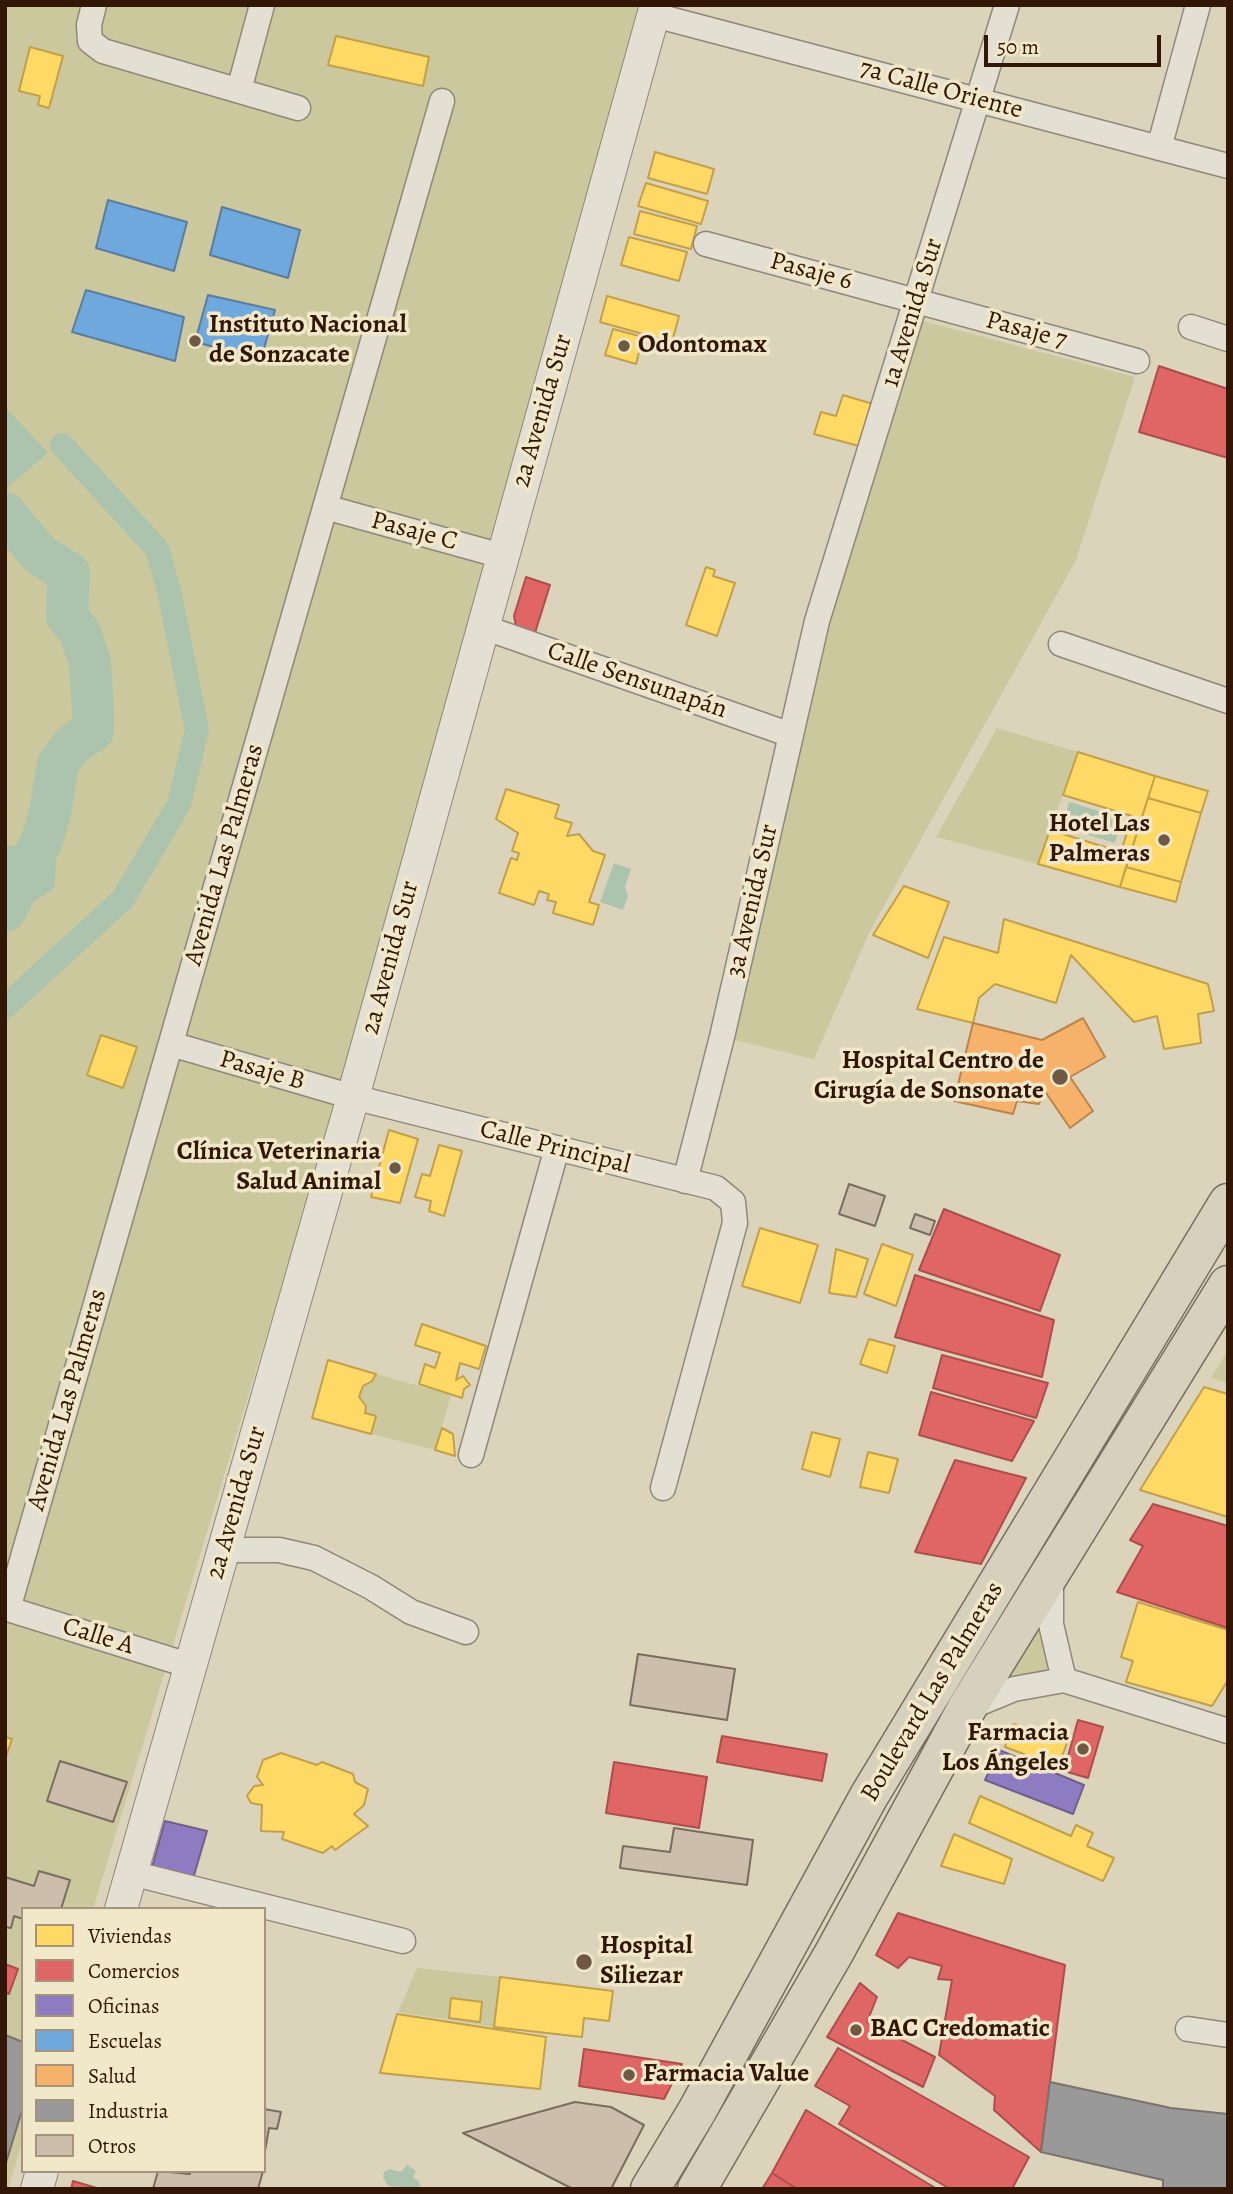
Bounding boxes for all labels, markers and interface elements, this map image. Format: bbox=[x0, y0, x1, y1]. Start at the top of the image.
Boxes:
scale bar bbox=[988, 21, 1165, 65]
text: 50 m bbox=[997, 33, 1039, 61]
street label: 7a Calle Oriente bbox=[856, 53, 1026, 127]
street label: 1a Avenida Sur bbox=[876, 235, 950, 391]
street label: Pasaje 6 bbox=[766, 246, 856, 298]
street label: Pasaje 7 bbox=[982, 305, 1070, 357]
place label: Instituto Nacional de Sonzacate bbox=[209, 310, 406, 372]
place label: Odontomax bbox=[638, 330, 767, 362]
street label: 2a Avenida Sur bbox=[506, 331, 580, 491]
marker: Instituto Nacional de Sonzacate bbox=[187, 333, 203, 349]
marker: Odontomax bbox=[616, 338, 632, 354]
street label: Pasaje C bbox=[367, 506, 461, 558]
street label: Calle Sensunapán bbox=[543, 636, 731, 726]
street label: Avenida Las Palmeras bbox=[178, 741, 272, 969]
place label: Hotel Las Palmeras bbox=[1049, 809, 1150, 870]
street label: 3a Avenida Sur bbox=[720, 821, 786, 981]
marker: Hotel Las Palmeras bbox=[1156, 832, 1172, 848]
street label: 2a Avenida Sur bbox=[356, 878, 426, 1038]
street label: Pasaje B bbox=[216, 1044, 308, 1098]
place label: Hospital Centro de Cirugía de Sonsonate bbox=[814, 1046, 1044, 1108]
marker: Hospital Centro de Cirugía de Sonsonate bbox=[1050, 1067, 1070, 1087]
street label: Calle Principal bbox=[477, 1114, 633, 1182]
place label: Clínica Veterinaria Salud Animal bbox=[177, 1137, 381, 1198]
marker: Clínica Veterinaria Salud Animal bbox=[387, 1160, 403, 1176]
street label: Avenida Las Palmeras bbox=[21, 1286, 115, 1514]
street label: 2a Avenida Sur bbox=[200, 1423, 274, 1583]
street label: Boulevard Las Palmeras bbox=[855, 1576, 1011, 1808]
street label: Calle A bbox=[59, 1611, 137, 1663]
place label: Farmacia Los Ángeles bbox=[942, 1718, 1069, 1780]
marker: Farmacia Los Ángeles bbox=[1075, 1741, 1091, 1757]
legend bbox=[21, 1907, 266, 2173]
text: Viviendas bbox=[88, 1922, 172, 1950]
place label: Hospital Siliezar bbox=[600, 1931, 693, 1993]
marker: Hospital Siliezar bbox=[574, 1952, 594, 1972]
text: Comercios bbox=[88, 1957, 180, 1985]
text: Oficinas bbox=[88, 1992, 159, 2020]
place label: BAC Credomatic bbox=[870, 2014, 1050, 2046]
marker: BAC Credomatic bbox=[848, 2022, 864, 2038]
text: Escuelas bbox=[88, 2027, 162, 2055]
place label: Farmacia Value bbox=[643, 2059, 809, 2091]
text: Salud bbox=[88, 2062, 136, 2090]
marker: Farmacia Value bbox=[621, 2067, 637, 2083]
text: Industria bbox=[88, 2097, 169, 2125]
text: Otros bbox=[88, 2132, 136, 2160]

